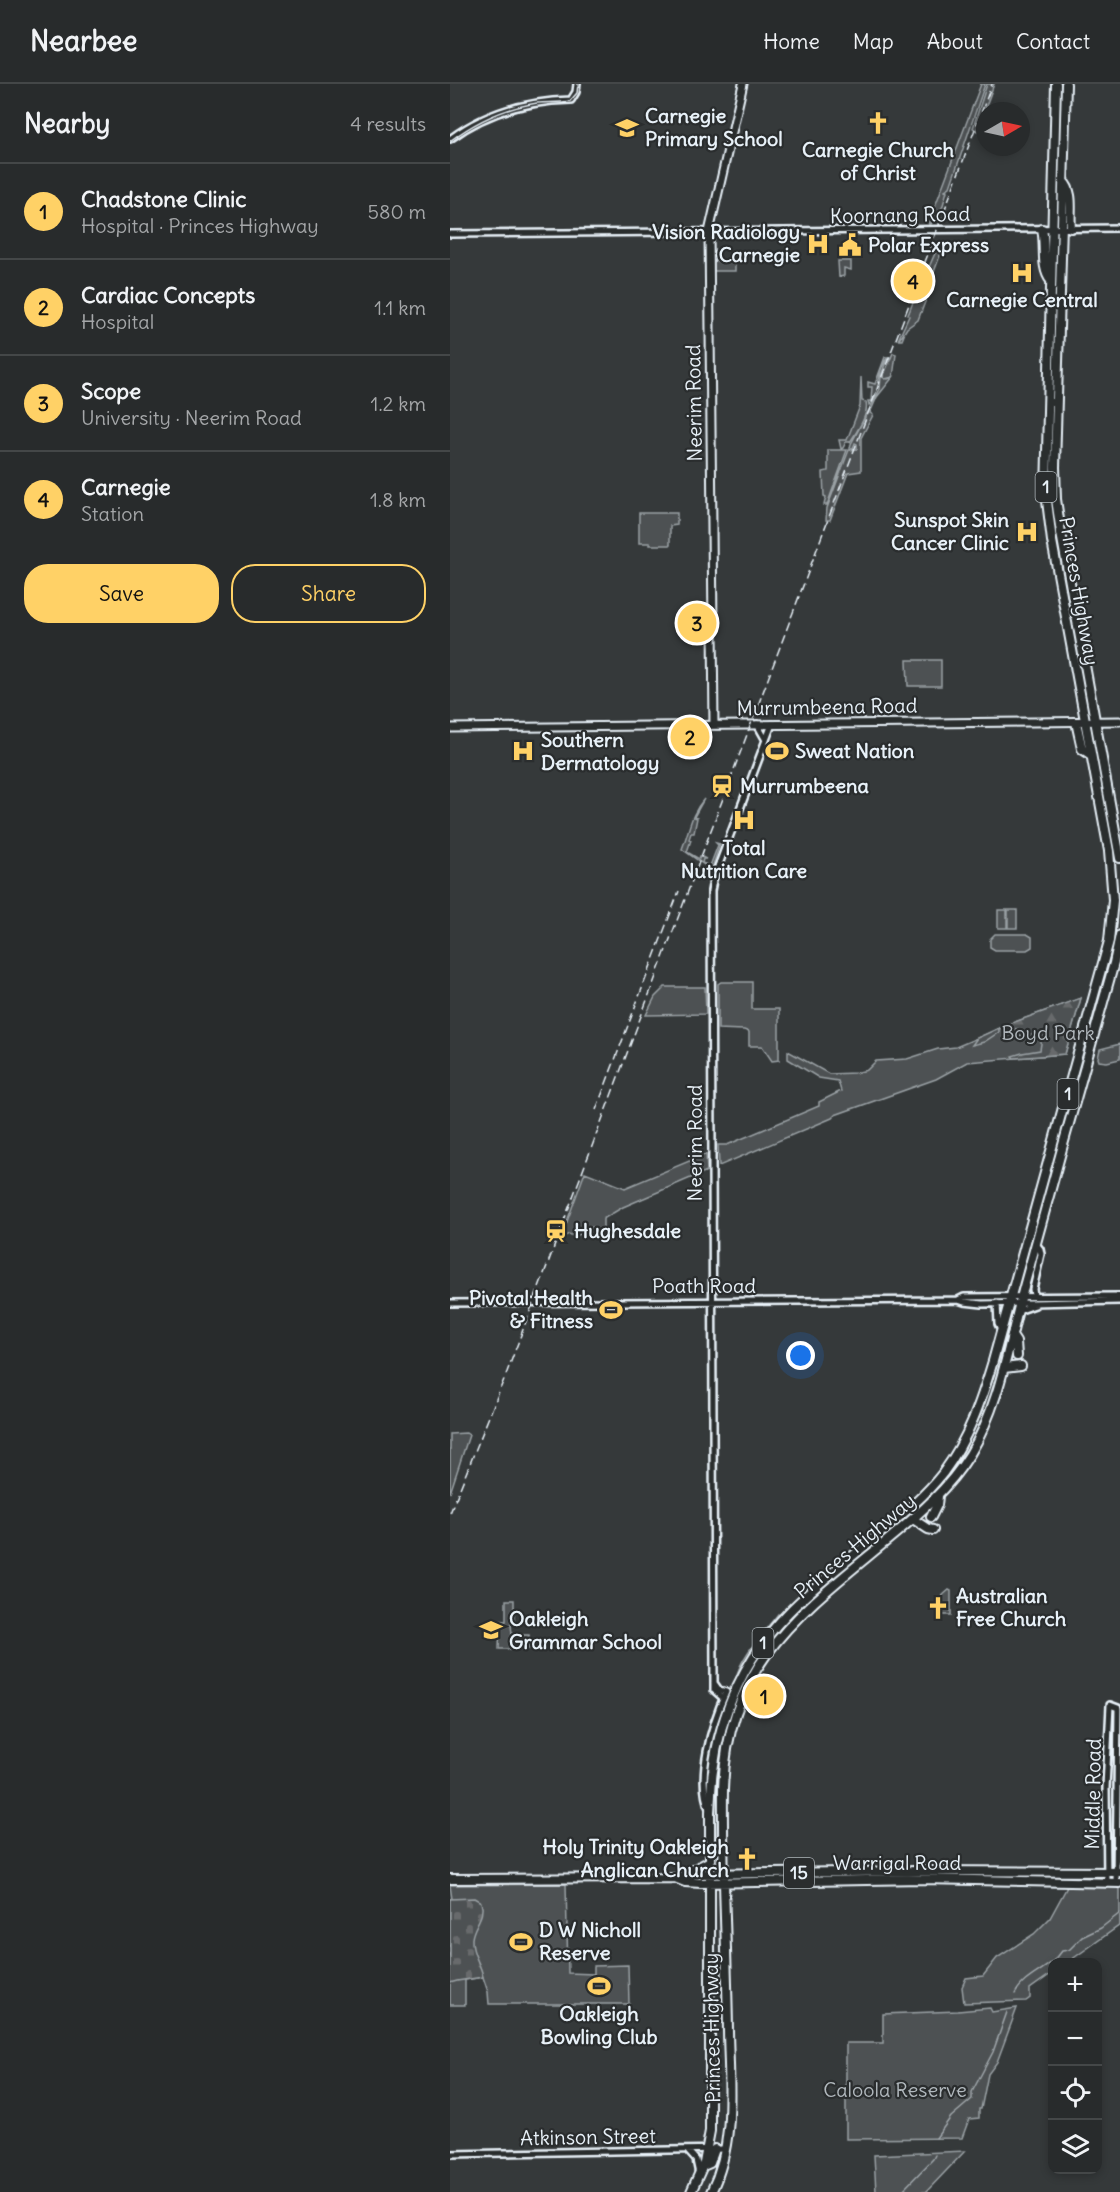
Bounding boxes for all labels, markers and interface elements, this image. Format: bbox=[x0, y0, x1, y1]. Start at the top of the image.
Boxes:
text: Nearbee bbox=[30, 23, 137, 59]
text: Home bbox=[763, 28, 820, 55]
text: Map bbox=[853, 28, 894, 55]
text: About bbox=[927, 28, 983, 55]
text: Contact bbox=[1016, 28, 1090, 55]
north arrow bbox=[976, 102, 1030, 156]
place label: Carnegie Primary School bbox=[645, 103, 783, 151]
text: Nearby bbox=[24, 107, 110, 140]
church icon: Carnegie Church of Christ bbox=[865, 110, 891, 136]
text: 4 results bbox=[350, 111, 426, 136]
school or university icon: Carnegie Primary School bbox=[614, 115, 640, 141]
place label: Carnegie Church of Christ bbox=[802, 137, 955, 185]
text: Chadstone Clinic bbox=[81, 185, 246, 213]
text: 1 bbox=[40, 199, 47, 224]
text: 580 m bbox=[368, 199, 426, 224]
street label: Koornang Road bbox=[830, 201, 971, 228]
text: Hospital · Princes Highway bbox=[81, 213, 319, 238]
place label: Vision Radiology Carnegie bbox=[652, 219, 800, 267]
hospital icon: Vision Radiology Carnegie bbox=[805, 231, 831, 257]
public building icon: Polar Express bbox=[837, 232, 863, 258]
place label: Polar Express bbox=[868, 232, 989, 257]
pin: 4 bbox=[894, 258, 932, 304]
hospital icon: Carnegie Central bbox=[1009, 260, 1035, 286]
text: Cardiac Concepts bbox=[81, 281, 255, 309]
place label: Carnegie Central bbox=[946, 287, 1098, 312]
text: 2 bbox=[38, 295, 49, 320]
text: 1.1 km bbox=[374, 295, 426, 320]
text: Hospital bbox=[81, 309, 154, 334]
street label: Neerim Road bbox=[680, 344, 707, 462]
text: Scope bbox=[81, 377, 141, 405]
text: 3 bbox=[38, 391, 49, 416]
text: 1.2 km bbox=[370, 391, 426, 416]
text: University · Neerim Road bbox=[81, 405, 302, 430]
road number: 1 bbox=[1036, 472, 1056, 502]
text: Carnegie bbox=[81, 473, 171, 501]
text: 4 bbox=[38, 487, 49, 512]
text: 1.8 km bbox=[370, 487, 426, 512]
text: Station bbox=[81, 501, 144, 526]
place label: Sunspot Skin Cancer Clinic bbox=[891, 507, 1009, 555]
street label: Princes Highway bbox=[1054, 515, 1105, 667]
hospital icon: Sunspot Skin Cancer Clinic bbox=[1014, 519, 1040, 545]
button: Save bbox=[24, 564, 219, 623]
button: Share bbox=[231, 564, 426, 623]
pin: 3 bbox=[678, 600, 716, 646]
street label: Murrumbeena Road bbox=[736, 692, 918, 721]
pin: 2 bbox=[670, 714, 710, 760]
place label: Southern Dermatology bbox=[541, 727, 659, 775]
hospital icon: Southern Dermatology bbox=[510, 738, 536, 764]
sports icon: Sweat Nation bbox=[764, 738, 790, 764]
place label: Sweat Nation bbox=[795, 738, 915, 763]
station icon: Murrumbeena bbox=[709, 773, 735, 799]
place label: Murrumbeena bbox=[740, 773, 869, 798]
hospital icon: Total Nutrition Care bbox=[731, 807, 757, 833]
place label: Total Nutrition Care bbox=[681, 835, 807, 883]
park label: Boyd Park bbox=[1001, 1020, 1095, 1045]
road number: 1 bbox=[1058, 1079, 1078, 1109]
street label: Neerim Road bbox=[682, 1084, 707, 1202]
station icon: Hughesdale bbox=[543, 1218, 569, 1244]
place label: Hughesdale bbox=[574, 1218, 681, 1243]
street label: Poath Road bbox=[652, 1273, 756, 1298]
place label: Pivotal Health & Fitness bbox=[469, 1285, 593, 1333]
sports icon: Pivotal Health & Fitness bbox=[598, 1297, 624, 1323]
your location bbox=[786, 1341, 815, 1370]
street label: Princes Highway bbox=[789, 1488, 920, 1604]
place label: Australian Free Church bbox=[956, 1583, 1067, 1631]
church icon: Australian Free Church bbox=[925, 1595, 951, 1621]
place label: Oakleigh Grammar School bbox=[509, 1606, 662, 1654]
school or university icon: Oakleigh Grammar School bbox=[478, 1617, 504, 1643]
road number: 1 bbox=[752, 1628, 774, 1658]
pin: 1 bbox=[744, 1674, 784, 1718]
street label: Middle Road bbox=[1079, 1738, 1106, 1850]
place label: Holy Trinity Oakleigh Anglican Church bbox=[543, 1834, 729, 1882]
church icon: Holy Trinity Oakleigh Anglican Church bbox=[734, 1846, 760, 1872]
street label: Warrigal Road bbox=[833, 1850, 961, 1875]
road number: 15 bbox=[784, 1858, 814, 1888]
place label: D W Nicholl Reserve bbox=[539, 1917, 641, 1965]
sports icon: D W Nicholl Reserve bbox=[508, 1929, 534, 1955]
street label: Princes Highway bbox=[698, 1953, 725, 2103]
map controls bbox=[1048, 1958, 1102, 2174]
button: + bbox=[1048, 1958, 1102, 2012]
sports icon: Oakleigh Bowling Club bbox=[586, 1973, 612, 1999]
place label: Oakleigh Bowling Club bbox=[541, 2001, 657, 2049]
button: − bbox=[1048, 2012, 1102, 2066]
button: locate bbox=[1048, 2066, 1102, 2120]
park label: Caloola Reserve bbox=[823, 2077, 967, 2102]
button: layers bbox=[1048, 2120, 1102, 2174]
street label: Atkinson Street bbox=[520, 2123, 656, 2150]

